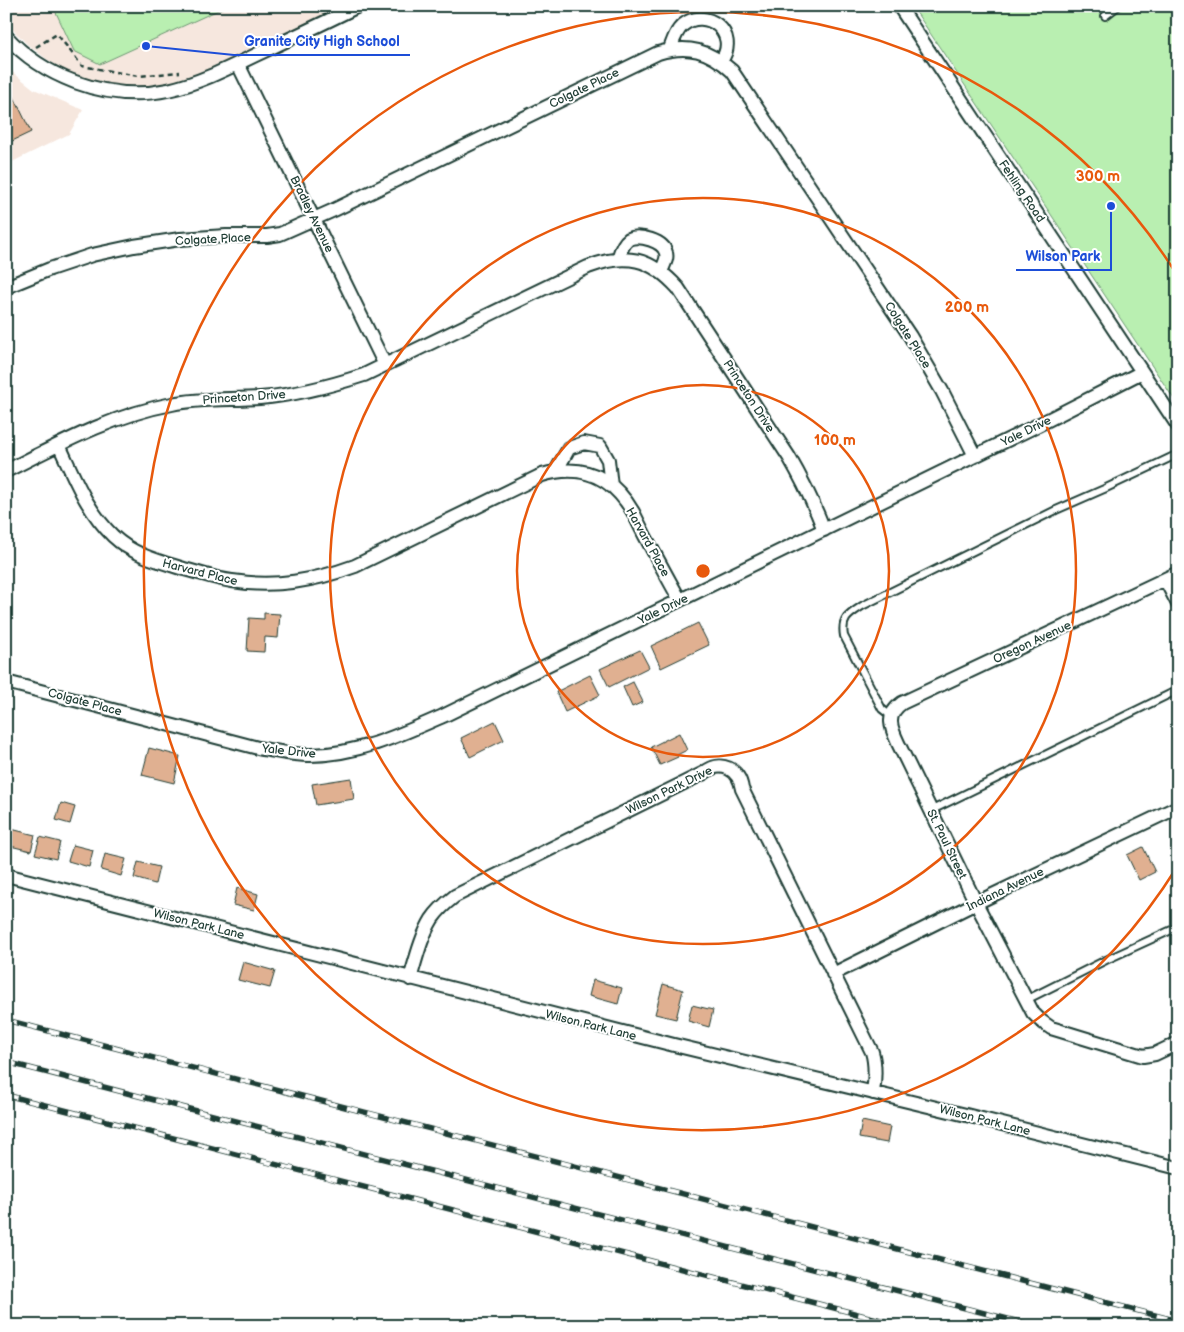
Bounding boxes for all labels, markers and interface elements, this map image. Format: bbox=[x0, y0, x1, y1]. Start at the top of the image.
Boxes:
callout: Granite City High School bbox=[234, 26, 410, 55]
text: Granite City High School bbox=[244, 33, 400, 50]
street label: Colgate Place bbox=[547, 65, 622, 112]
street label: Fehling Road bbox=[995, 157, 1048, 225]
text: 300 m bbox=[1076, 167, 1120, 186]
street label: Bradley Avenue bbox=[286, 173, 337, 255]
street label: Colgate Place bbox=[175, 230, 251, 249]
callout: Wilson Park bbox=[1016, 241, 1111, 270]
text: Wilson Park bbox=[1026, 248, 1101, 265]
text: 200 m bbox=[945, 298, 989, 317]
street label: Colgate Place bbox=[881, 299, 934, 371]
street label: Princeton Drive bbox=[720, 357, 778, 435]
street label: Princeton Drive bbox=[202, 387, 286, 408]
street label: Yale Drive bbox=[998, 413, 1054, 450]
text: 100 m bbox=[814, 431, 856, 450]
street label: Harvard Place bbox=[622, 505, 673, 580]
street label: Harvard Place bbox=[161, 556, 239, 589]
centre of rings bbox=[694, 562, 712, 580]
street label: Yale Drive bbox=[635, 591, 691, 628]
street label: Oregon Avenue bbox=[991, 618, 1074, 667]
street label: Colgate Place bbox=[46, 685, 123, 720]
street label: Yale Drive bbox=[260, 741, 317, 762]
street label: Wilson Park Drive bbox=[624, 763, 715, 818]
street label: St. Paul Street bbox=[923, 807, 970, 882]
street label: Indiana Avenue bbox=[964, 864, 1046, 915]
street label: Wilson Park Lane bbox=[152, 906, 246, 943]
street label: Wilson Park Lane bbox=[544, 1007, 638, 1044]
street label: Wilson Park Lane bbox=[938, 1102, 1032, 1139]

